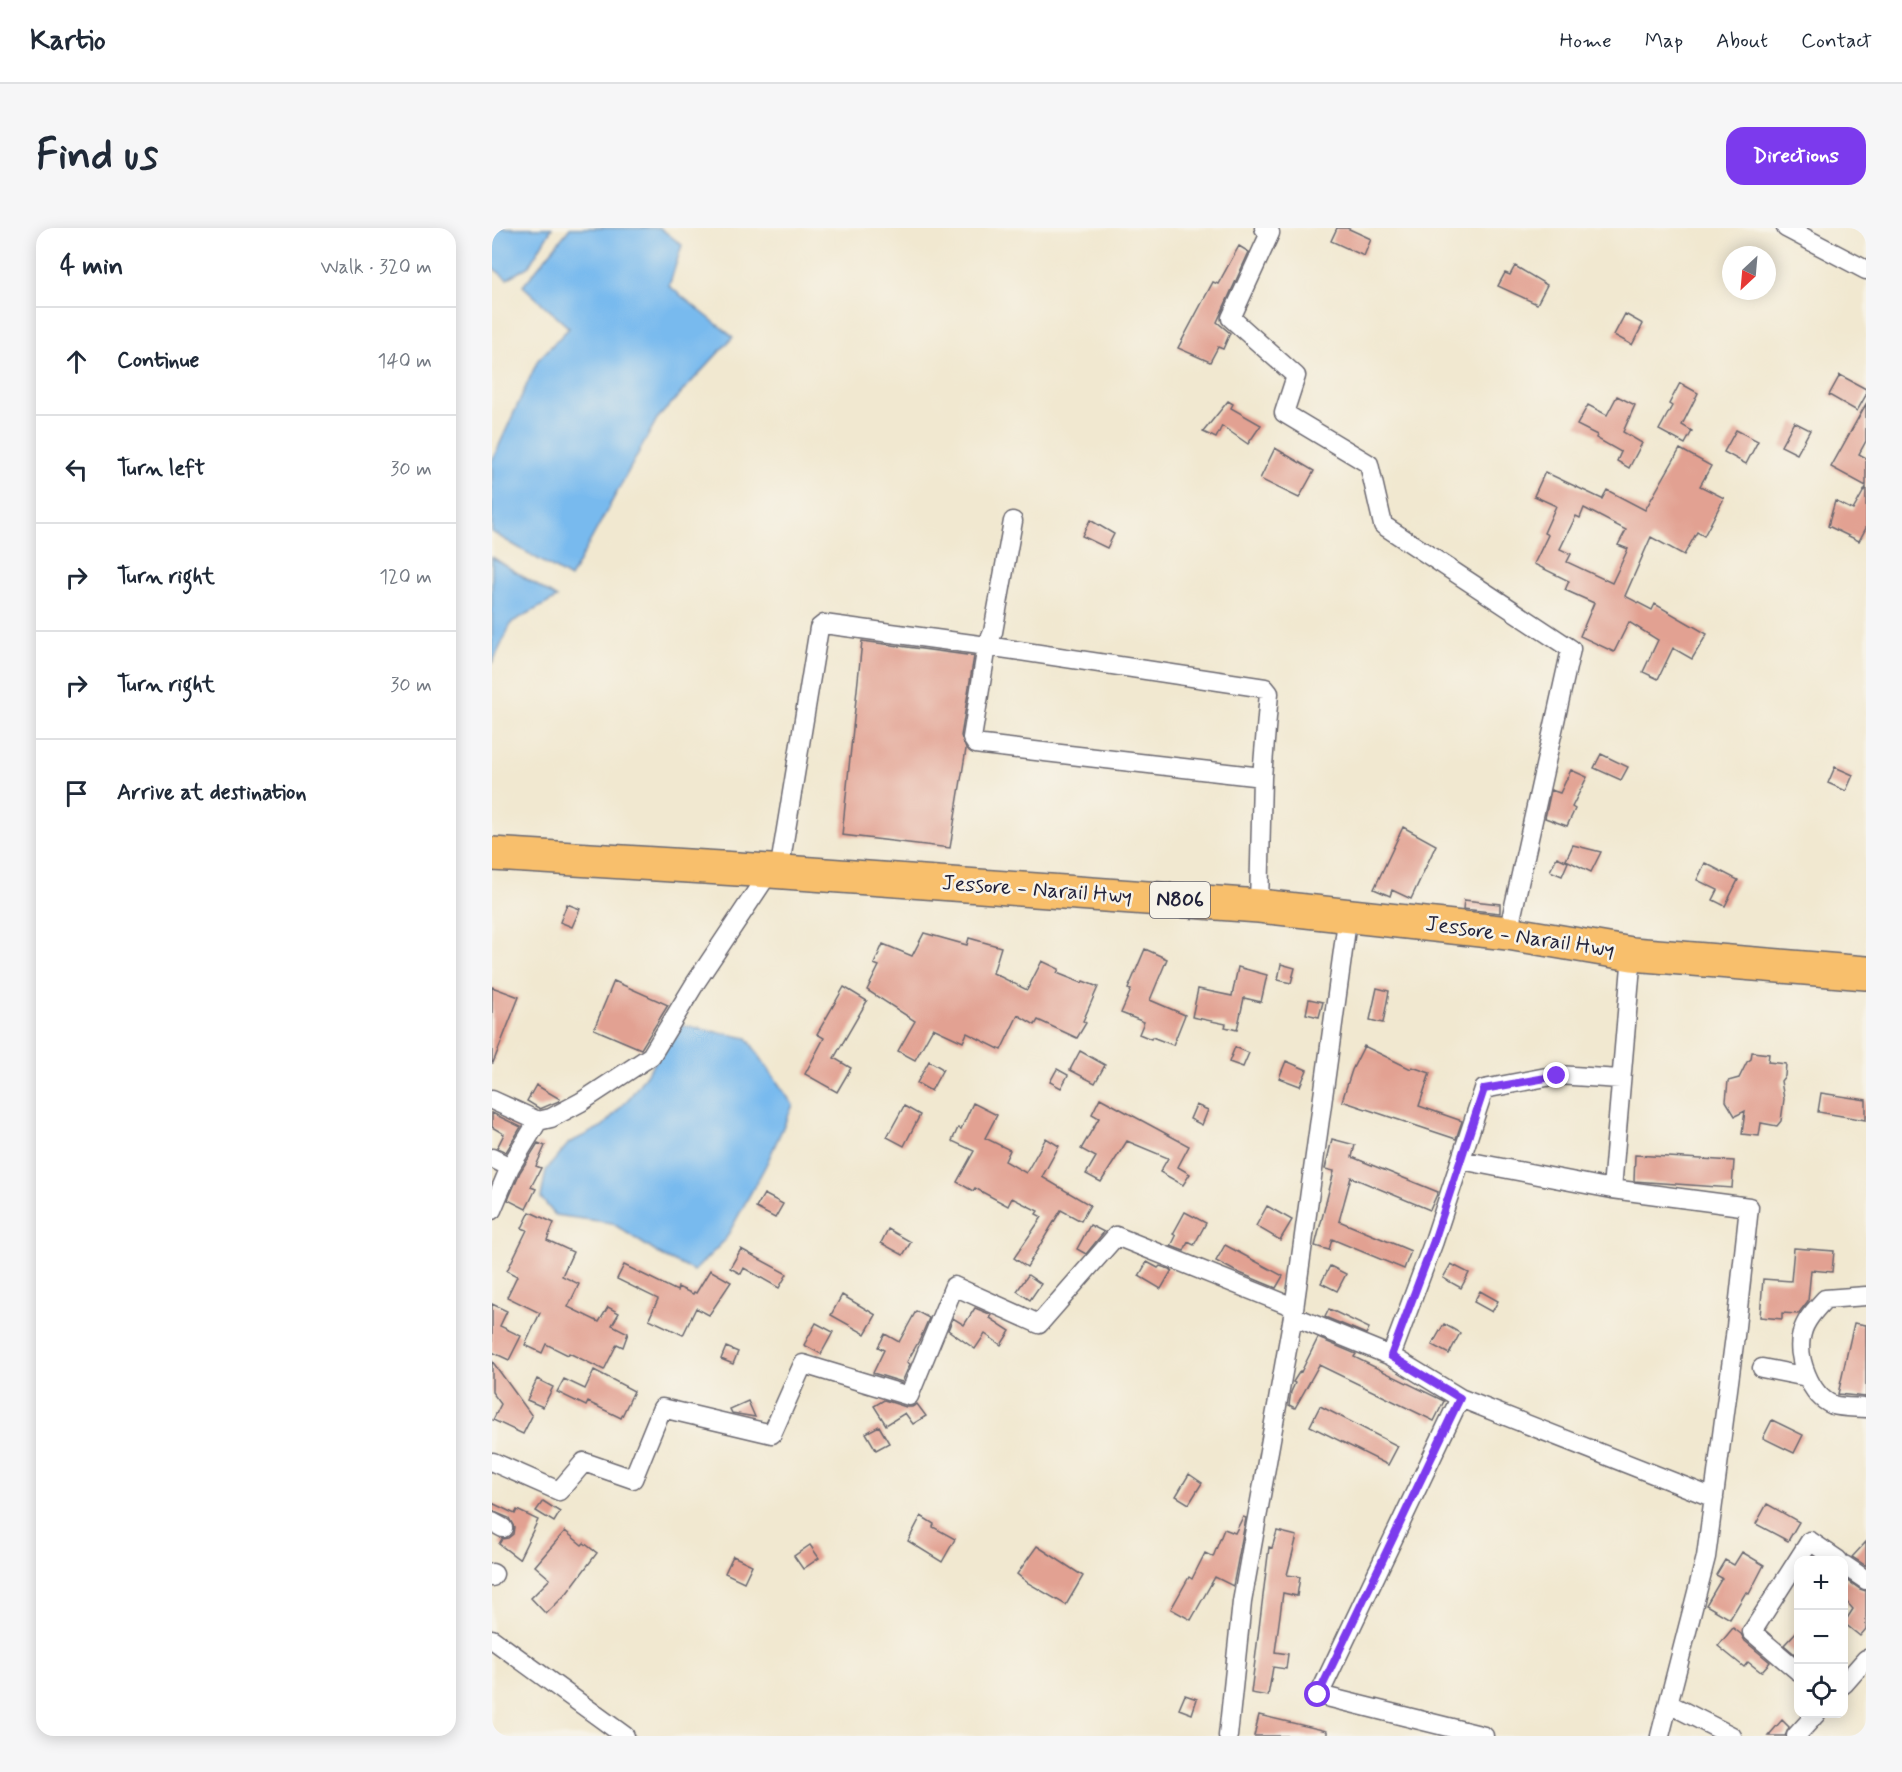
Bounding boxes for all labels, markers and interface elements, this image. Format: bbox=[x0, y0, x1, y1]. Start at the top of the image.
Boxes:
text: Kartio bbox=[30, 23, 106, 60]
text: Home bbox=[1560, 27, 1612, 55]
text: Map bbox=[1645, 27, 1683, 55]
text: About bbox=[1716, 27, 1768, 55]
text: Contact bbox=[1801, 27, 1872, 55]
button: Directions bbox=[1726, 127, 1866, 185]
text: Find us bbox=[36, 129, 158, 184]
north arrow bbox=[1722, 246, 1776, 300]
text: 4 min bbox=[60, 250, 123, 284]
text: Walk · 320 m bbox=[320, 254, 432, 281]
icon: ahead bbox=[60, 345, 93, 378]
text: Continue bbox=[117, 347, 199, 375]
text: 140 m bbox=[378, 348, 432, 375]
icon: left bbox=[60, 453, 93, 486]
text: Turn left bbox=[117, 455, 205, 483]
text: 30 m bbox=[390, 456, 432, 483]
icon: right bbox=[60, 561, 93, 594]
text: Turn right bbox=[117, 563, 215, 591]
text: 120 m bbox=[379, 564, 432, 591]
icon: right bbox=[60, 669, 93, 702]
text: Turn right bbox=[117, 671, 215, 699]
text: 30 m bbox=[390, 672, 432, 699]
icon: arrive bbox=[60, 777, 93, 810]
text: Arrive at destination bbox=[117, 779, 307, 807]
street label: Jessore - Narail Hwy bbox=[941, 869, 1133, 911]
road number: N806 bbox=[1150, 882, 1210, 918]
street label: Jessore - Narail Hwy bbox=[1424, 910, 1616, 964]
route end bbox=[1543, 1062, 1569, 1088]
map controls bbox=[1794, 1556, 1848, 1718]
button: + bbox=[1794, 1556, 1848, 1610]
button: − bbox=[1794, 1610, 1848, 1664]
button: locate bbox=[1794, 1664, 1848, 1718]
route start bbox=[1304, 1681, 1330, 1707]

